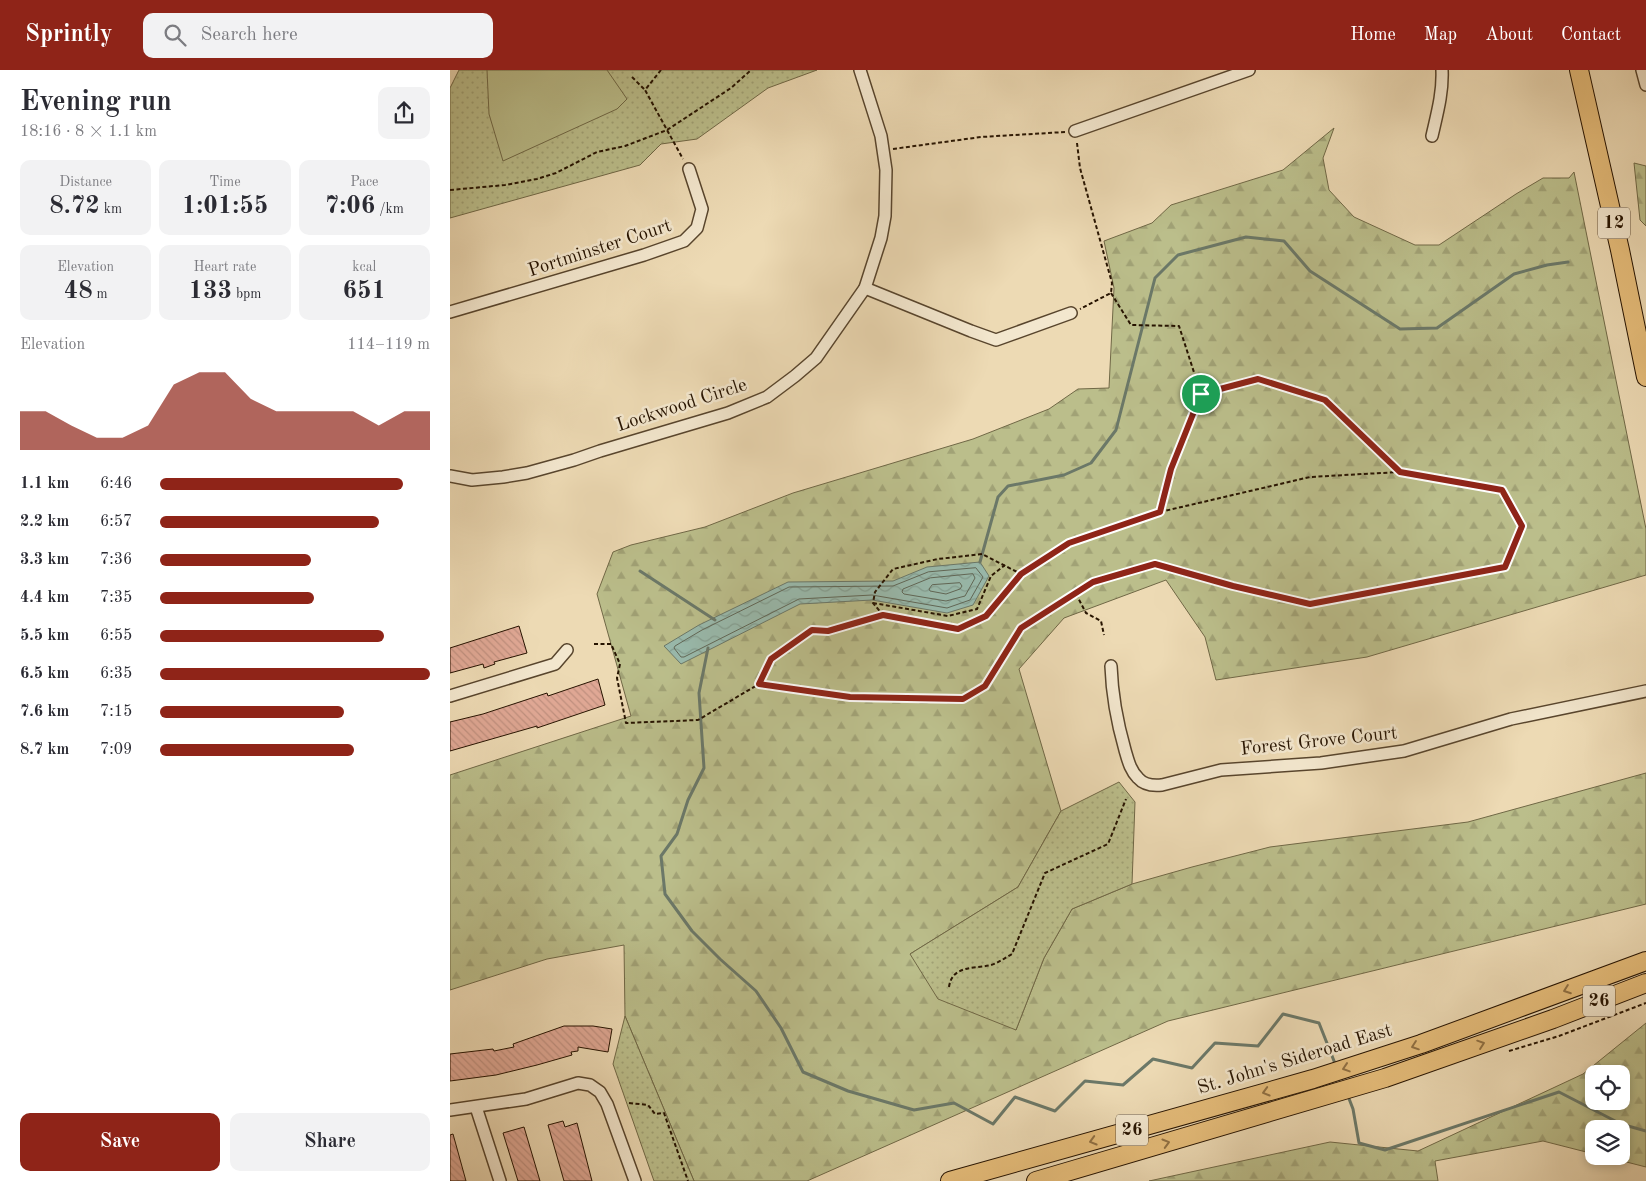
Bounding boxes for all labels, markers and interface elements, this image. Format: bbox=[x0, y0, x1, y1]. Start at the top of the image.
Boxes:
search box bbox=[143, 13, 493, 58]
icon: search bbox=[161, 21, 189, 49]
text: Sprintly bbox=[25, 23, 113, 47]
text: Search here bbox=[201, 26, 298, 45]
text: Home bbox=[1350, 26, 1396, 44]
text: Map bbox=[1424, 26, 1457, 44]
text: About bbox=[1485, 26, 1533, 44]
text: Contact bbox=[1561, 26, 1621, 44]
button: share bbox=[378, 87, 430, 139]
text: Evening run bbox=[20, 89, 172, 117]
text: 18:16 · 8 × 1.1 km bbox=[20, 124, 157, 140]
text: Distance bbox=[59, 175, 112, 189]
text: Time bbox=[209, 175, 241, 189]
text: Pace bbox=[350, 175, 379, 189]
text: 8.72 bbox=[49, 194, 100, 219]
text: 1:01:55 bbox=[182, 194, 268, 219]
text: 7:06 bbox=[325, 194, 375, 219]
text: km bbox=[100, 202, 122, 216]
text: /km bbox=[375, 202, 404, 216]
road number: 12 bbox=[1598, 208, 1630, 238]
street label: Portminster Court bbox=[526, 217, 674, 281]
text: Elevation bbox=[57, 260, 114, 274]
text: Heart rate bbox=[194, 260, 256, 274]
text: kcal bbox=[352, 260, 376, 274]
text: 48 bbox=[64, 279, 93, 304]
text: 133 bbox=[189, 279, 232, 304]
text: 651 bbox=[343, 279, 386, 304]
text: m bbox=[93, 287, 108, 301]
text: bpm bbox=[232, 287, 261, 301]
text: Elevation bbox=[20, 337, 85, 353]
text: 114–119 m bbox=[347, 337, 430, 353]
pin bbox=[1180, 373, 1222, 415]
street label: Lockwood Circle bbox=[614, 376, 750, 436]
icon: arrive bbox=[1187, 380, 1215, 408]
text: 1.1 km bbox=[20, 476, 69, 492]
text: 6:46 bbox=[100, 476, 132, 492]
text: 2.2 km bbox=[20, 514, 69, 530]
text: 6:57 bbox=[100, 514, 132, 530]
text: 3.3 km bbox=[20, 552, 69, 568]
text: 7:36 bbox=[100, 552, 132, 568]
text: 4.4 km bbox=[20, 590, 69, 606]
text: 7:35 bbox=[100, 590, 132, 606]
text: 5.5 km bbox=[20, 628, 69, 644]
text: 6:55 bbox=[100, 628, 132, 644]
text: 6.5 km bbox=[20, 666, 69, 682]
text: 6:35 bbox=[100, 666, 132, 682]
text: 7.6 km bbox=[20, 704, 69, 720]
text: 7:15 bbox=[100, 704, 132, 720]
street label: Forest Grove Court bbox=[1240, 724, 1398, 760]
text: 8.7 km bbox=[20, 742, 69, 758]
text: 7:09 bbox=[100, 742, 132, 758]
one-way arrow bbox=[1564, 984, 1572, 994]
road number: 26 bbox=[1583, 986, 1615, 1016]
street label: St. John's Sideroad East bbox=[1196, 1021, 1394, 1099]
one-way arrow bbox=[1411, 1040, 1419, 1050]
one-way arrow bbox=[1476, 1040, 1484, 1050]
one-way arrow bbox=[1342, 1063, 1351, 1073]
map controls bbox=[1585, 1065, 1630, 1165]
button: locate bbox=[1585, 1065, 1630, 1110]
one-way arrow bbox=[1262, 1087, 1270, 1097]
button: Save bbox=[20, 1113, 220, 1171]
button: Share bbox=[230, 1113, 430, 1171]
road number: 26 bbox=[1116, 1114, 1148, 1146]
button: layers bbox=[1585, 1120, 1630, 1165]
one-way arrow bbox=[1088, 1135, 1097, 1146]
one-way arrow bbox=[1162, 1138, 1170, 1148]

